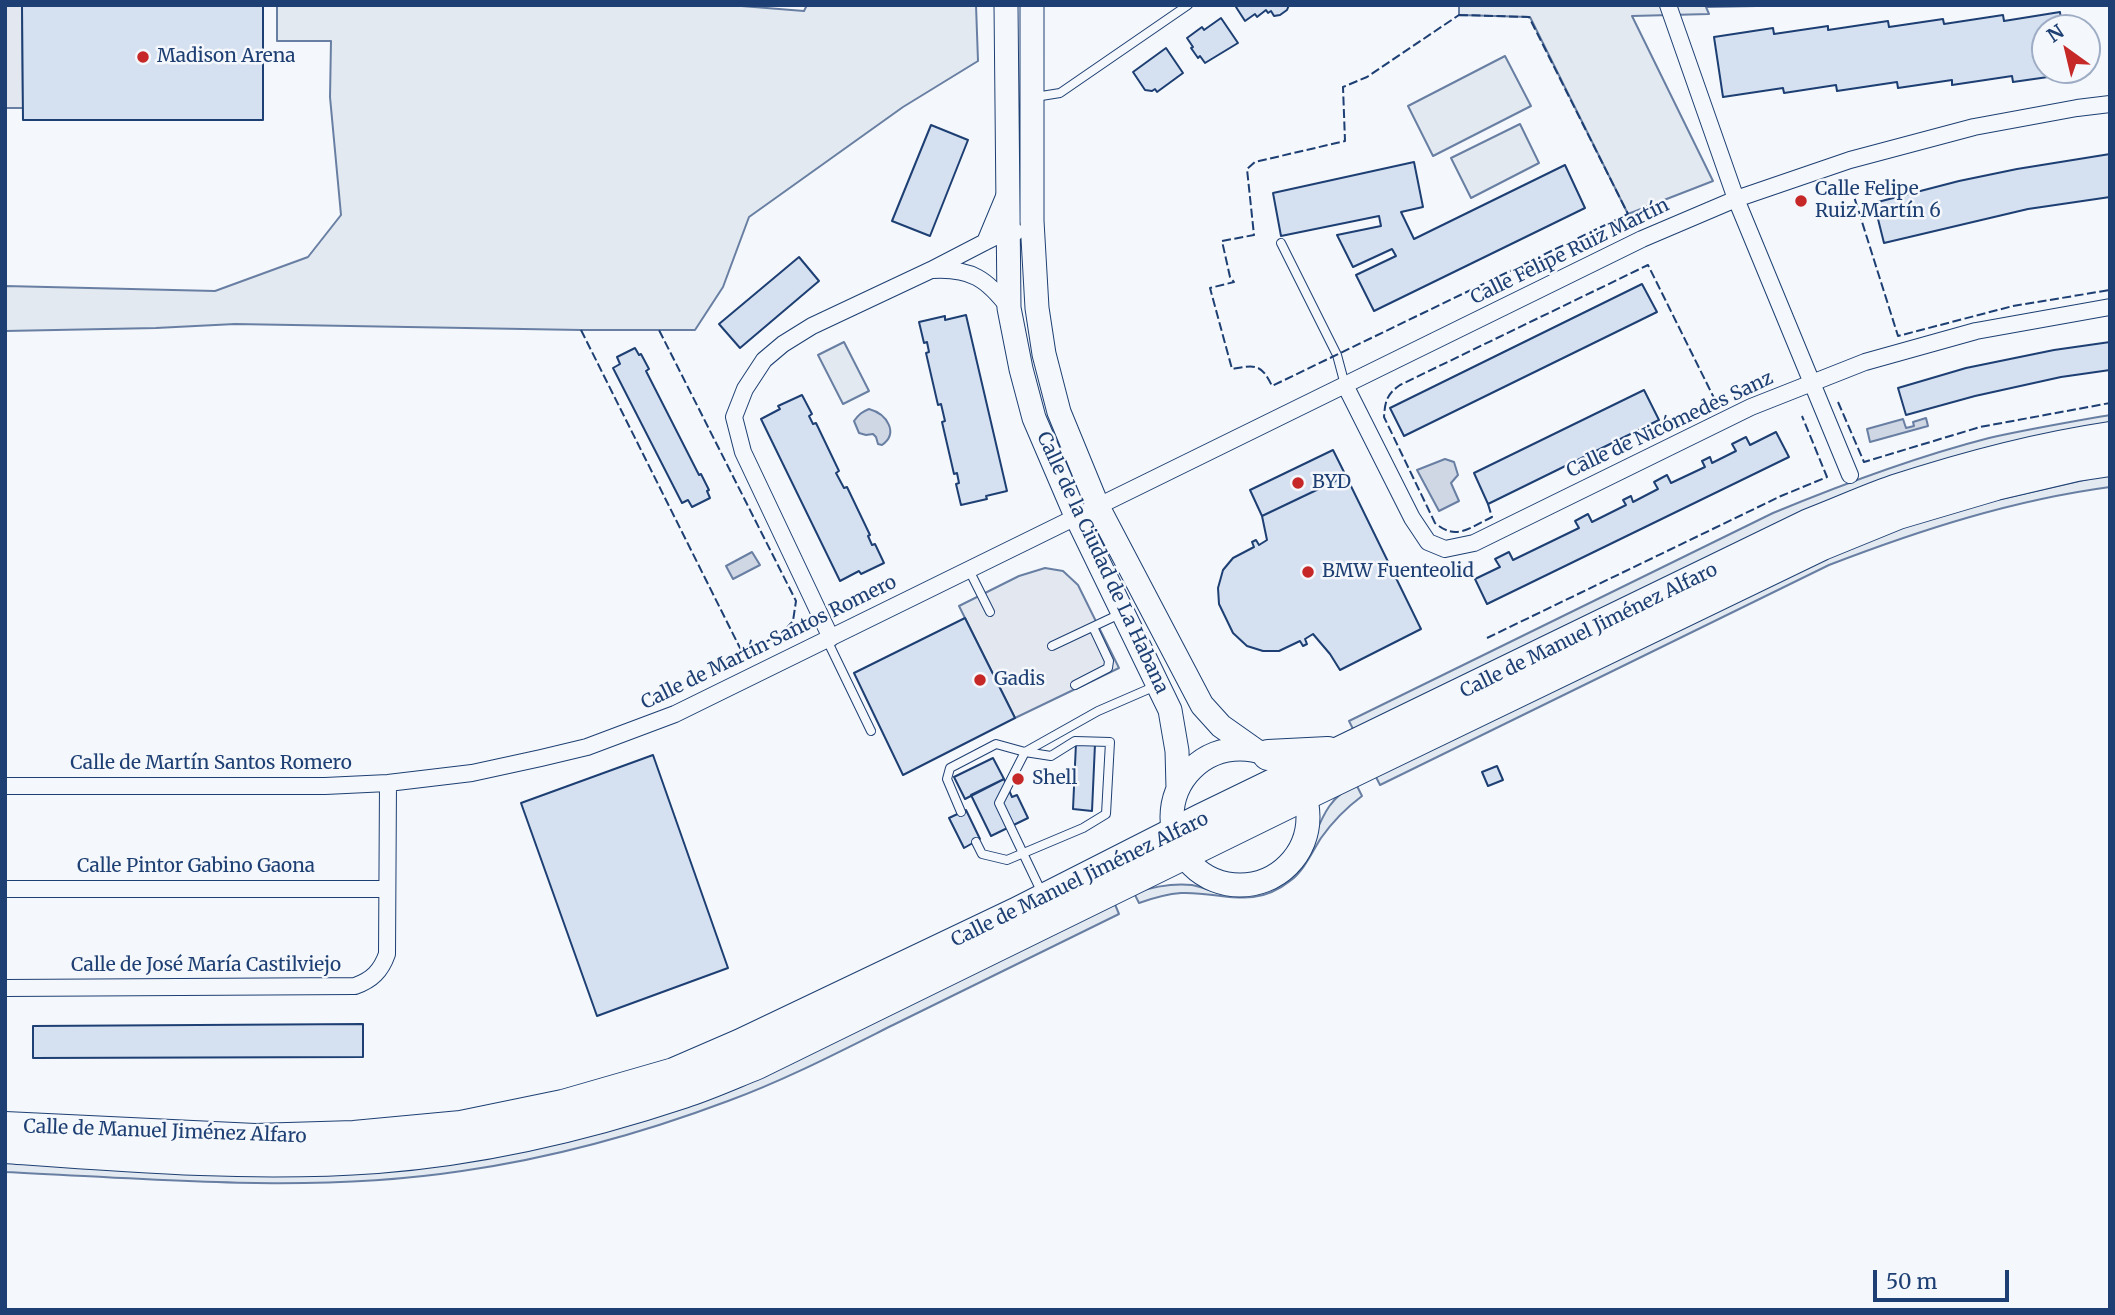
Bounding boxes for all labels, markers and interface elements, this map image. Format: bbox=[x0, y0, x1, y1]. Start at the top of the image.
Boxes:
north arrow bbox=[2031, 14, 2101, 84]
text: N bbox=[2042, 19, 2068, 47]
place label: Madison Arena bbox=[157, 46, 296, 68]
marker: Madison Arena bbox=[135, 49, 151, 65]
place label: Calle Felipe Ruiz Martín 6 bbox=[1815, 179, 1941, 223]
marker: Calle Felipe Ruiz Martín 6 bbox=[1793, 193, 1809, 209]
street label: Calle Felipe Ruiz Martín bbox=[1467, 194, 1673, 310]
street label: Calle de Nicómedes Sanz bbox=[1563, 367, 1777, 483]
street label: Calle de la Ciudad de La Habana bbox=[1031, 428, 1173, 698]
place label: BYD bbox=[1312, 472, 1351, 494]
marker: BYD bbox=[1290, 475, 1306, 491]
street label: Calle de Manuel Jiménez Alfaro bbox=[1457, 559, 1721, 703]
place label: BMW Fuenteolid bbox=[1322, 561, 1474, 583]
marker: BMW Fuenteolid bbox=[1300, 564, 1316, 580]
street label: Calle de Martín Santos Romero bbox=[638, 571, 900, 715]
place label: Gadis bbox=[994, 669, 1045, 691]
marker: Gadis bbox=[972, 672, 988, 688]
street label: Calle de Martín Santos Romero bbox=[70, 753, 352, 775]
place label: Shell bbox=[1032, 768, 1077, 790]
marker: Shell bbox=[1010, 771, 1026, 787]
street label: Calle de Manuel Jiménez Alfaro bbox=[948, 808, 1212, 952]
street label: Calle Pintor Gabino Gaona bbox=[77, 856, 315, 878]
street label: Calle de José María Castilviejo bbox=[71, 955, 341, 977]
street label: Calle de Manuel Jiménez Alfaro bbox=[23, 1116, 307, 1148]
scale bar bbox=[1877, 1256, 2014, 1300]
text: 50 m bbox=[1886, 1268, 1937, 1295]

